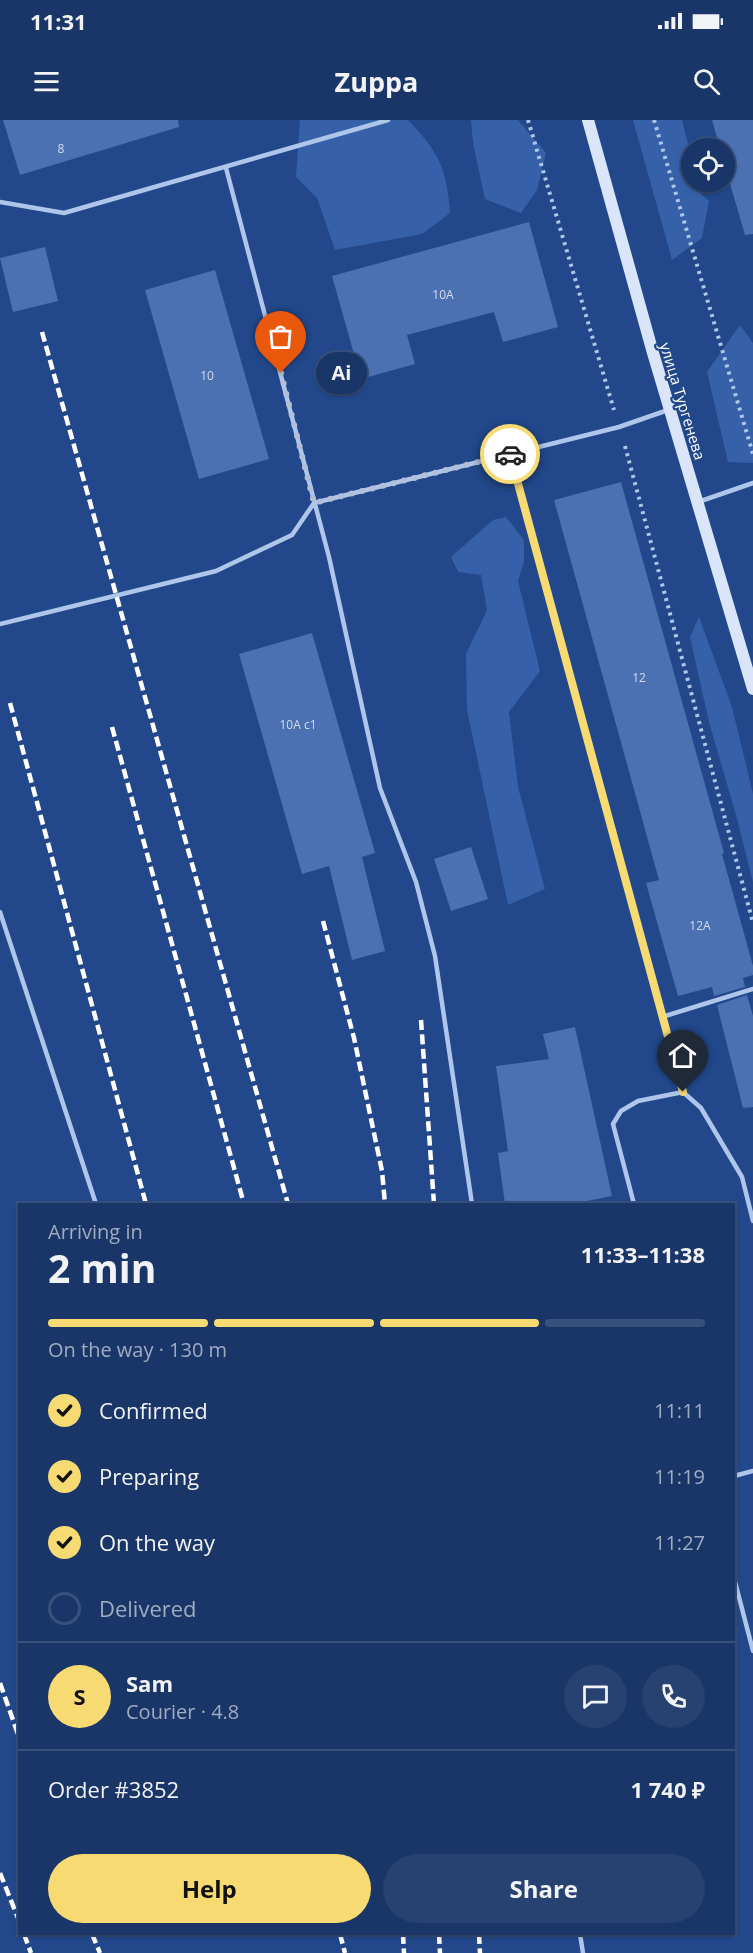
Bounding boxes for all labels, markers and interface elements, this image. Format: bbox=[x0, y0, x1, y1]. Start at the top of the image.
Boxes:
text: 11:31 bbox=[30, 6, 87, 36]
text: Zuppa bbox=[335, 63, 418, 100]
icon: menu bbox=[30, 65, 63, 98]
icon: search bbox=[690, 65, 723, 98]
map controls bbox=[681, 138, 735, 192]
button: locate bbox=[681, 138, 735, 192]
house number: 8 bbox=[58, 140, 65, 157]
house number: 10А bbox=[432, 286, 454, 303]
pin bbox=[255, 311, 306, 373]
icon: bag bbox=[264, 320, 297, 353]
street label: улица Тургенева bbox=[656, 340, 710, 462]
callout: Ai bbox=[317, 352, 368, 394]
text: Ai bbox=[332, 359, 351, 386]
house number: 10 bbox=[200, 367, 214, 384]
courier bbox=[480, 424, 540, 484]
icon: car bbox=[494, 438, 527, 471]
house number: 12 bbox=[632, 669, 646, 686]
house number: 10А с1 bbox=[279, 716, 317, 733]
house number: 12А bbox=[689, 917, 711, 934]
pin bbox=[657, 1030, 708, 1092]
icon: home bbox=[666, 1039, 699, 1072]
text: Arriving in bbox=[48, 1218, 143, 1245]
text: 11:33–11:38 bbox=[581, 1239, 705, 1269]
text: 2 min bbox=[48, 1241, 156, 1294]
text: On the way · 130 m bbox=[48, 1336, 227, 1363]
icon: check bbox=[48, 1394, 81, 1427]
text: Confirmed bbox=[99, 1395, 208, 1425]
text: 11:11 bbox=[654, 1397, 705, 1424]
icon: check bbox=[48, 1460, 81, 1493]
text: Preparing bbox=[99, 1461, 199, 1491]
text: 11:19 bbox=[654, 1463, 705, 1490]
icon: check bbox=[48, 1526, 81, 1559]
text: On the way bbox=[99, 1527, 215, 1557]
text: 11:27 bbox=[654, 1529, 705, 1556]
text: Delivered bbox=[99, 1593, 197, 1623]
button: chat bbox=[564, 1665, 627, 1728]
button: phone bbox=[642, 1665, 705, 1728]
text: Sam bbox=[126, 1668, 173, 1698]
text: S bbox=[73, 1681, 86, 1711]
text: Courier · 4.8 bbox=[126, 1698, 239, 1725]
text: Order #3852 bbox=[48, 1774, 179, 1804]
text: 1 740 ₽ bbox=[630, 1774, 705, 1804]
button: Help bbox=[48, 1854, 371, 1923]
button: Share bbox=[383, 1854, 705, 1923]

